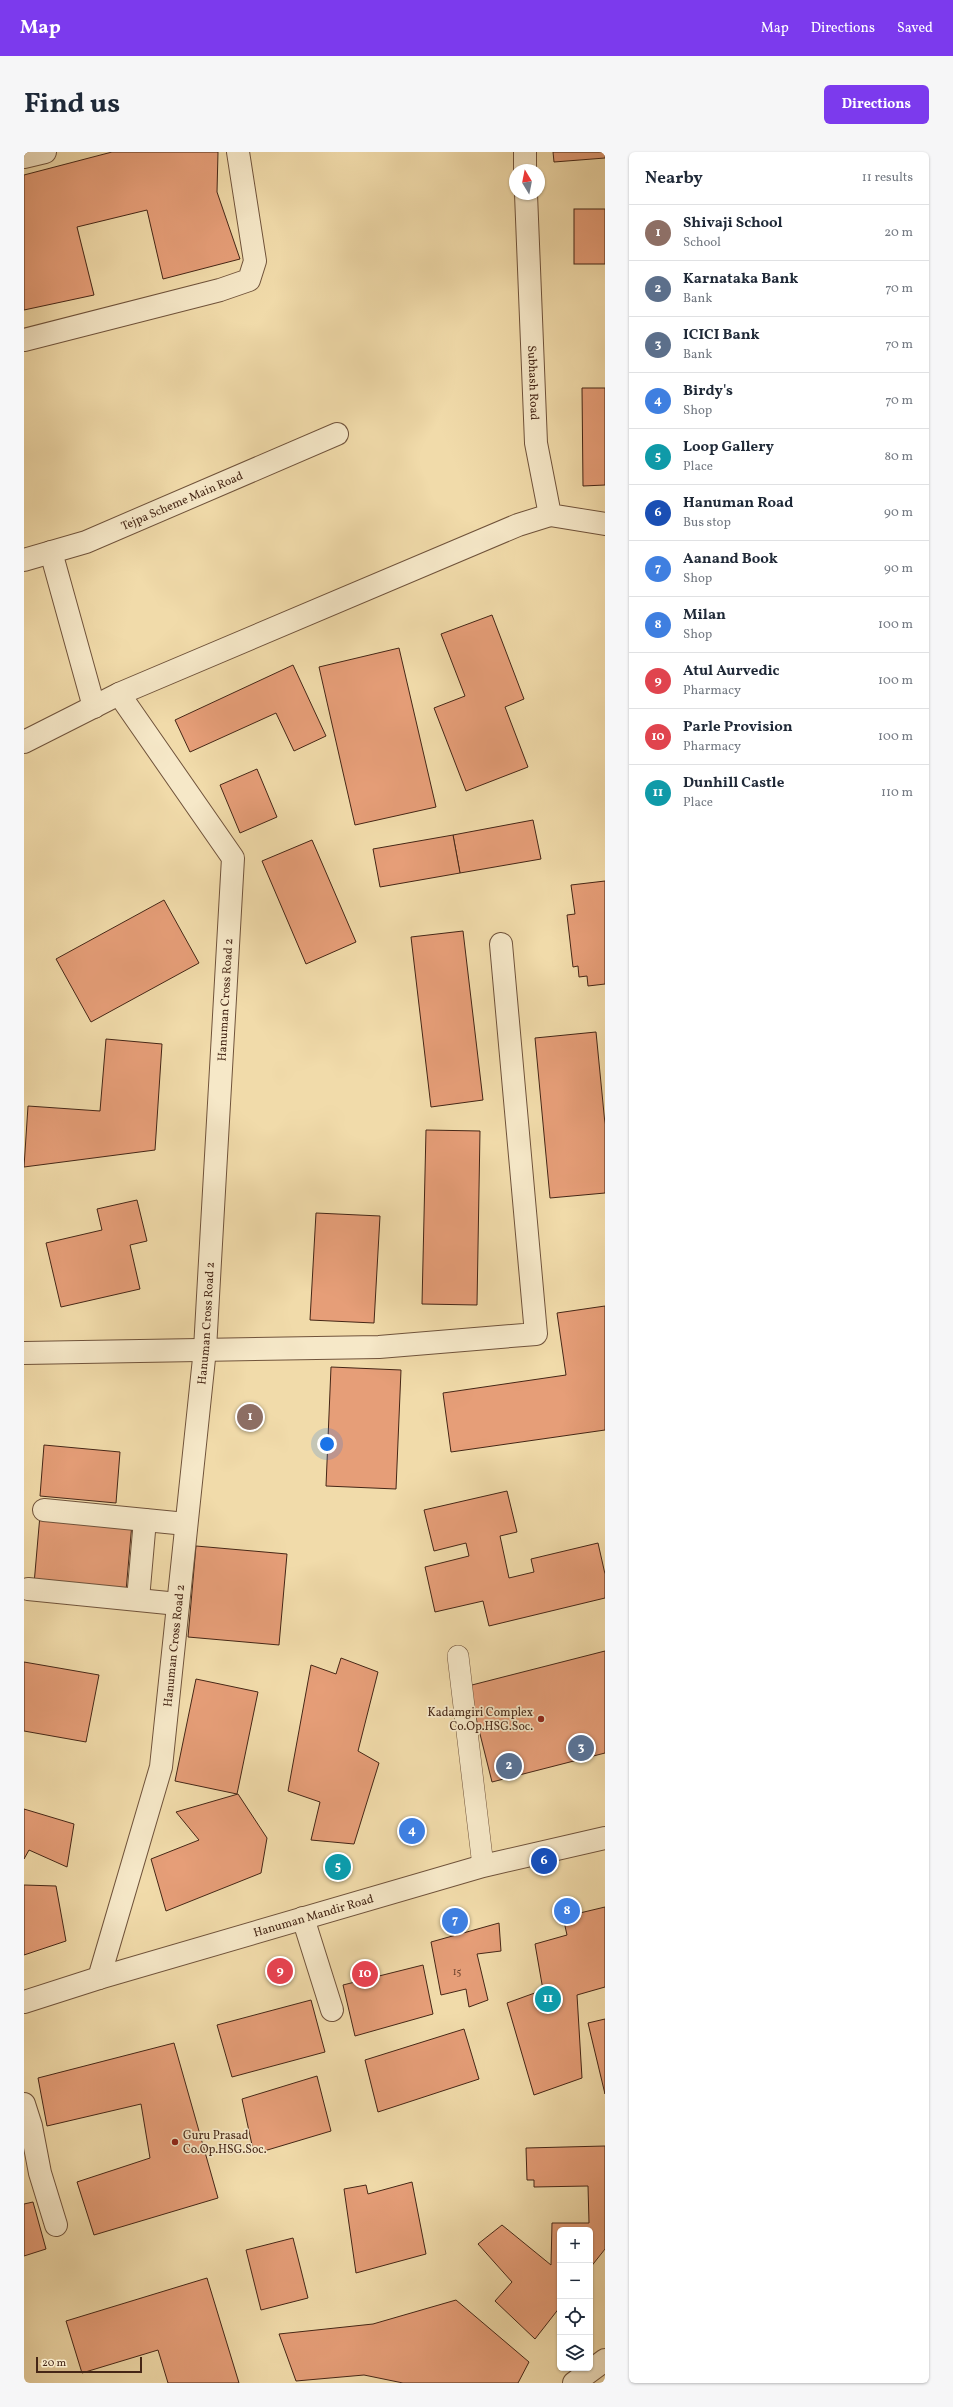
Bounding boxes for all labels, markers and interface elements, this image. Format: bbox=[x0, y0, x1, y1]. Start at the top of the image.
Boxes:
text: Map bbox=[20, 15, 61, 41]
text: Map bbox=[761, 19, 789, 38]
text: Directions bbox=[811, 19, 875, 38]
text: Saved bbox=[897, 19, 933, 38]
text: Find us bbox=[24, 85, 120, 124]
button: Directions bbox=[824, 85, 929, 124]
north arrow bbox=[509, 164, 545, 200]
text: Nearby bbox=[645, 167, 703, 190]
text: 11 results bbox=[862, 169, 913, 187]
text: Shivaji School bbox=[683, 213, 783, 234]
text: 1 bbox=[655, 224, 661, 242]
text: 20 m bbox=[884, 224, 913, 242]
text: School bbox=[683, 234, 721, 252]
text: Karnataka Bank bbox=[683, 269, 798, 290]
text: 2 bbox=[655, 280, 661, 298]
text: 70 m bbox=[885, 280, 913, 298]
text: Bank bbox=[683, 290, 712, 308]
text: ICICI Bank bbox=[683, 325, 760, 346]
text: 3 bbox=[655, 336, 661, 354]
text: 70 m bbox=[885, 336, 913, 354]
street label: Subhash Road bbox=[523, 345, 542, 421]
text: Bank bbox=[683, 346, 712, 364]
text: Birdy's bbox=[683, 381, 733, 402]
text: 4 bbox=[654, 392, 662, 410]
text: 70 m bbox=[885, 392, 913, 410]
text: Shop bbox=[683, 402, 712, 420]
text: Loop Gallery bbox=[683, 437, 774, 458]
text: 5 bbox=[655, 448, 661, 466]
text: 80 m bbox=[884, 448, 913, 466]
text: Place bbox=[683, 458, 713, 476]
street label: Tejpa Scheme Main Road bbox=[119, 468, 246, 535]
text: Hanuman Road bbox=[683, 493, 793, 514]
text: 6 bbox=[654, 504, 662, 522]
text: 90 m bbox=[884, 504, 913, 522]
text: Bus stop bbox=[683, 514, 731, 532]
text: Aanand Book bbox=[683, 549, 778, 570]
text: 7 bbox=[655, 560, 661, 578]
text: 90 m bbox=[884, 560, 913, 578]
text: Shop bbox=[683, 570, 712, 588]
text: Milan bbox=[683, 605, 726, 626]
text: 8 bbox=[654, 616, 662, 634]
text: 100 m bbox=[878, 616, 913, 634]
text: Shop bbox=[683, 626, 712, 644]
text: Atul Aurvedic bbox=[683, 661, 780, 682]
text: 9 bbox=[654, 672, 662, 690]
text: 100 m bbox=[878, 672, 913, 690]
text: Pharmacy bbox=[683, 682, 741, 700]
text: Parle Provision bbox=[683, 717, 793, 738]
text: 10 bbox=[651, 728, 665, 746]
text: 100 m bbox=[878, 728, 913, 746]
text: Pharmacy bbox=[683, 738, 741, 756]
text: Dunhill Castle bbox=[683, 773, 784, 794]
text: 11 bbox=[653, 784, 663, 802]
text: 110 m bbox=[881, 784, 913, 802]
text: Place bbox=[683, 794, 713, 812]
street label: Hanuman Cross Road 2 bbox=[214, 938, 237, 1062]
street label: Hanuman Cross Road 2 bbox=[194, 1261, 219, 1386]
pin: 1 bbox=[237, 1402, 263, 1432]
your location bbox=[317, 1434, 337, 1454]
street label: Hanuman Cross Road 2 bbox=[160, 1584, 189, 1708]
place label: Kadamgiri Complex Co.Op.HSG.Soc. bbox=[428, 1705, 533, 1735]
marker: Kadamgiri Complex Co.Op.HSG.Soc. bbox=[536, 1714, 546, 1724]
pin: 3 bbox=[568, 1733, 594, 1763]
pin: 2 bbox=[496, 1751, 522, 1781]
pin: 4 bbox=[399, 1816, 425, 1846]
pin: 6 bbox=[531, 1846, 557, 1876]
pin: 5 bbox=[325, 1852, 351, 1882]
street label: Hanuman Mandir Road bbox=[252, 1891, 376, 1942]
pin: 8 bbox=[554, 1896, 580, 1926]
pin: 7 bbox=[442, 1906, 468, 1936]
pin: 9 bbox=[267, 1956, 293, 1986]
pin: 10 bbox=[352, 1959, 378, 1989]
house number: 15 bbox=[453, 1965, 462, 1979]
pin: 11 bbox=[535, 1984, 561, 2014]
place label: Guru Prasad Co.Op.HSG.Soc. bbox=[183, 2128, 267, 2158]
marker: Guru Prasad Co.Op.HSG.Soc. bbox=[170, 2137, 180, 2147]
map controls bbox=[557, 2227, 593, 2371]
button: + bbox=[557, 2227, 593, 2263]
button: − bbox=[557, 2263, 593, 2299]
button: locate bbox=[557, 2299, 593, 2335]
button: layers bbox=[557, 2335, 593, 2371]
scale bar bbox=[36, 2355, 142, 2374]
text: 20 m bbox=[42, 2356, 66, 2371]

